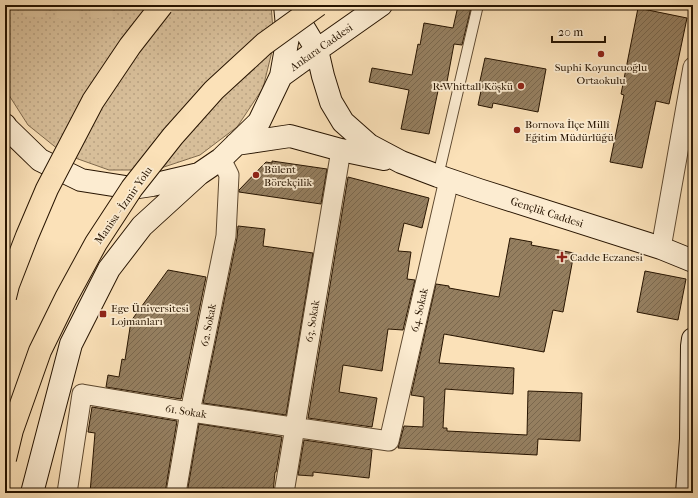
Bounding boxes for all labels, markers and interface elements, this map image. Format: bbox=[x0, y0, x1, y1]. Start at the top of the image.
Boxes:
scale bar bbox=[552, 18, 605, 44]
street label: Ankara Caddesi bbox=[287, 21, 356, 74]
text: 20 m bbox=[558, 25, 583, 39]
marker: Suphi Koyuncuoğlu Ortaokulu bbox=[596, 49, 606, 59]
place label: Suphi Koyuncuoğlu Ortaokulu bbox=[555, 61, 648, 87]
place label: R.Whittall Köşkü bbox=[432, 80, 514, 93]
marker: R.Whittall Köşkü bbox=[516, 81, 526, 91]
place label: Bornova İlçe Millî Eğitim Müdürlüğü bbox=[525, 118, 614, 144]
marker: Bornova İlçe Millî Eğitim Müdürlüğü bbox=[512, 125, 522, 135]
place label: Bülent Börekçilik bbox=[264, 163, 313, 189]
street label: Manisa - İzmir Yolu bbox=[92, 164, 155, 246]
marker: Bülent Börekçilik bbox=[251, 170, 261, 180]
street label: Gençlik Caddesi bbox=[509, 195, 586, 231]
place label: Cadde Eczanesi bbox=[570, 251, 644, 264]
marker: Cadde Eczanesi bbox=[557, 252, 567, 262]
street label: 64. Sokak bbox=[408, 287, 431, 333]
street label: 63. Sokak bbox=[303, 299, 322, 343]
place label: Ege Üniversitesi Lojmanları bbox=[111, 302, 189, 328]
street label: 62. Sokak bbox=[198, 302, 219, 348]
marker: Ege Üniversitesi Lojmanları bbox=[98, 309, 108, 319]
street label: 61. Sokak bbox=[164, 402, 208, 421]

